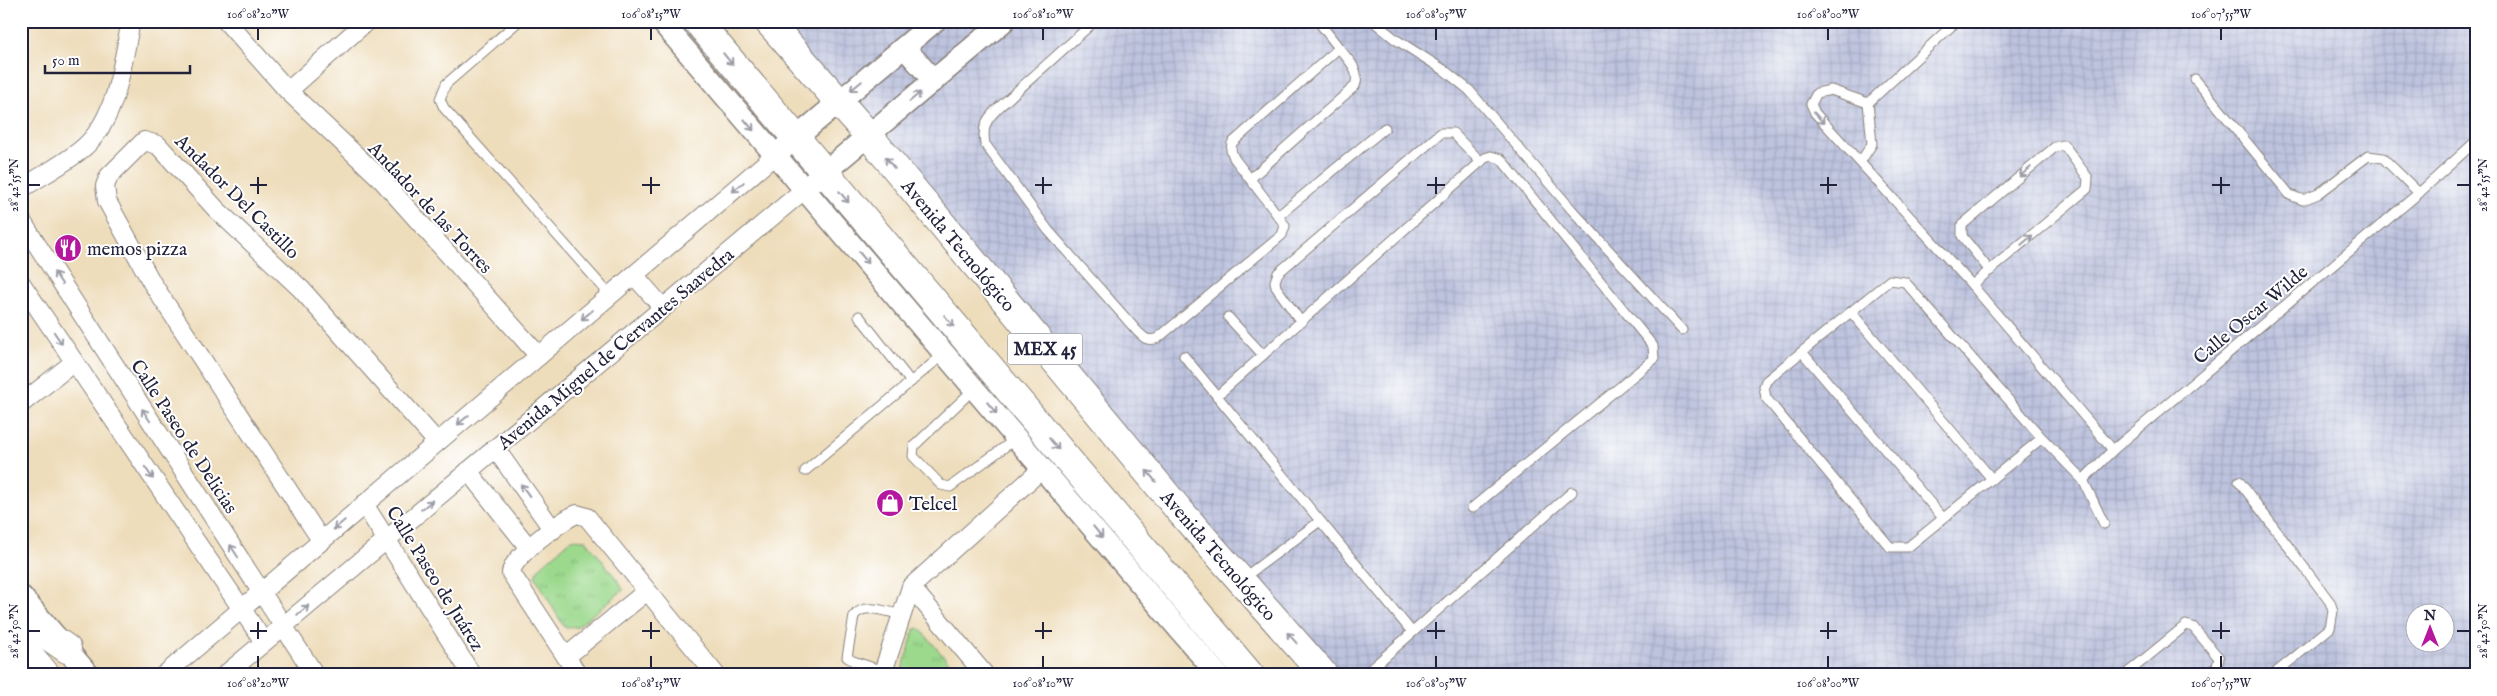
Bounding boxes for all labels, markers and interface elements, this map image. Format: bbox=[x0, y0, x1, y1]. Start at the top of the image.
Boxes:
text: 106°08'20"W bbox=[227, 7, 290, 22]
text: 106°08'15"W bbox=[621, 7, 681, 22]
text: 106°08'10"W bbox=[1013, 7, 1074, 22]
text: 106°08'05"W bbox=[1406, 7, 1467, 22]
text: 106°08'00"W bbox=[1797, 7, 1860, 22]
text: 106°07'55"W bbox=[2191, 7, 2252, 22]
scale bar bbox=[45, 42, 190, 74]
text: 50 m bbox=[52, 51, 80, 70]
one-way arrow bbox=[723, 52, 734, 65]
one-way arrow bbox=[850, 80, 863, 91]
one-way arrow bbox=[909, 91, 922, 103]
one-way arrow bbox=[1814, 111, 1825, 124]
one-way arrow bbox=[744, 119, 755, 132]
street label: Andador Del Castillo bbox=[168, 129, 304, 265]
street label: Andador de las Torres bbox=[362, 137, 497, 279]
one-way arrow bbox=[885, 156, 896, 169]
text: 28°42'55"N bbox=[7, 157, 22, 212]
text: 28°42'55"N bbox=[2476, 157, 2491, 212]
one-way arrow bbox=[2019, 166, 2032, 177]
street label: Avenida Tecnológico bbox=[894, 174, 1020, 317]
one-way arrow bbox=[731, 181, 744, 192]
one-way arrow bbox=[838, 190, 850, 203]
restaurant icon: memos pizza bbox=[53, 233, 83, 263]
one-way arrow bbox=[2020, 234, 2033, 245]
place label: memos pizza bbox=[87, 238, 188, 262]
street label: Avenida Miguel de Cervantes Saavedra bbox=[492, 243, 740, 456]
one-way arrow bbox=[859, 251, 870, 264]
street label: Calle Oscar Wilde bbox=[2189, 261, 2314, 370]
one-way arrow bbox=[53, 271, 64, 285]
one-way arrow bbox=[581, 309, 594, 320]
one-way arrow bbox=[944, 314, 955, 327]
one-way arrow bbox=[53, 331, 63, 345]
road number: MEX 45 bbox=[1008, 334, 1082, 364]
street label: Calle Paseo de Delicias bbox=[124, 355, 242, 519]
one-way arrow bbox=[987, 401, 998, 414]
one-way arrow bbox=[141, 408, 151, 422]
one-way arrow bbox=[457, 414, 470, 426]
one-way arrow bbox=[1049, 438, 1060, 451]
one-way arrow bbox=[144, 465, 154, 479]
one-way arrow bbox=[1145, 470, 1156, 483]
one-way arrow bbox=[520, 483, 530, 497]
street label: Avenida Tecnológico bbox=[1153, 485, 1281, 627]
shop icon: Telcel bbox=[875, 488, 905, 518]
place label: Telcel bbox=[909, 493, 958, 517]
one-way arrow bbox=[421, 500, 434, 511]
street label: Calle Paseo de Juárez bbox=[380, 502, 489, 656]
one-way arrow bbox=[333, 519, 346, 531]
one-way arrow bbox=[1092, 525, 1103, 538]
one-way arrow bbox=[229, 545, 239, 559]
text: 28°42'50"N bbox=[7, 603, 22, 659]
text: 28°42'50"N bbox=[2476, 603, 2491, 659]
one-way arrow bbox=[296, 604, 309, 615]
north arrow bbox=[2404, 604, 2454, 654]
text: N bbox=[2423, 607, 2436, 625]
one-way arrow bbox=[1286, 632, 1298, 645]
text: 106°08'20"W bbox=[227, 676, 290, 691]
text: 106°08'15"W bbox=[621, 676, 681, 691]
text: 106°08'10"W bbox=[1013, 676, 1074, 691]
text: 106°08'05"W bbox=[1406, 676, 1467, 691]
text: 106°08'00"W bbox=[1797, 676, 1860, 691]
text: 106°07'55"W bbox=[2191, 676, 2252, 691]

